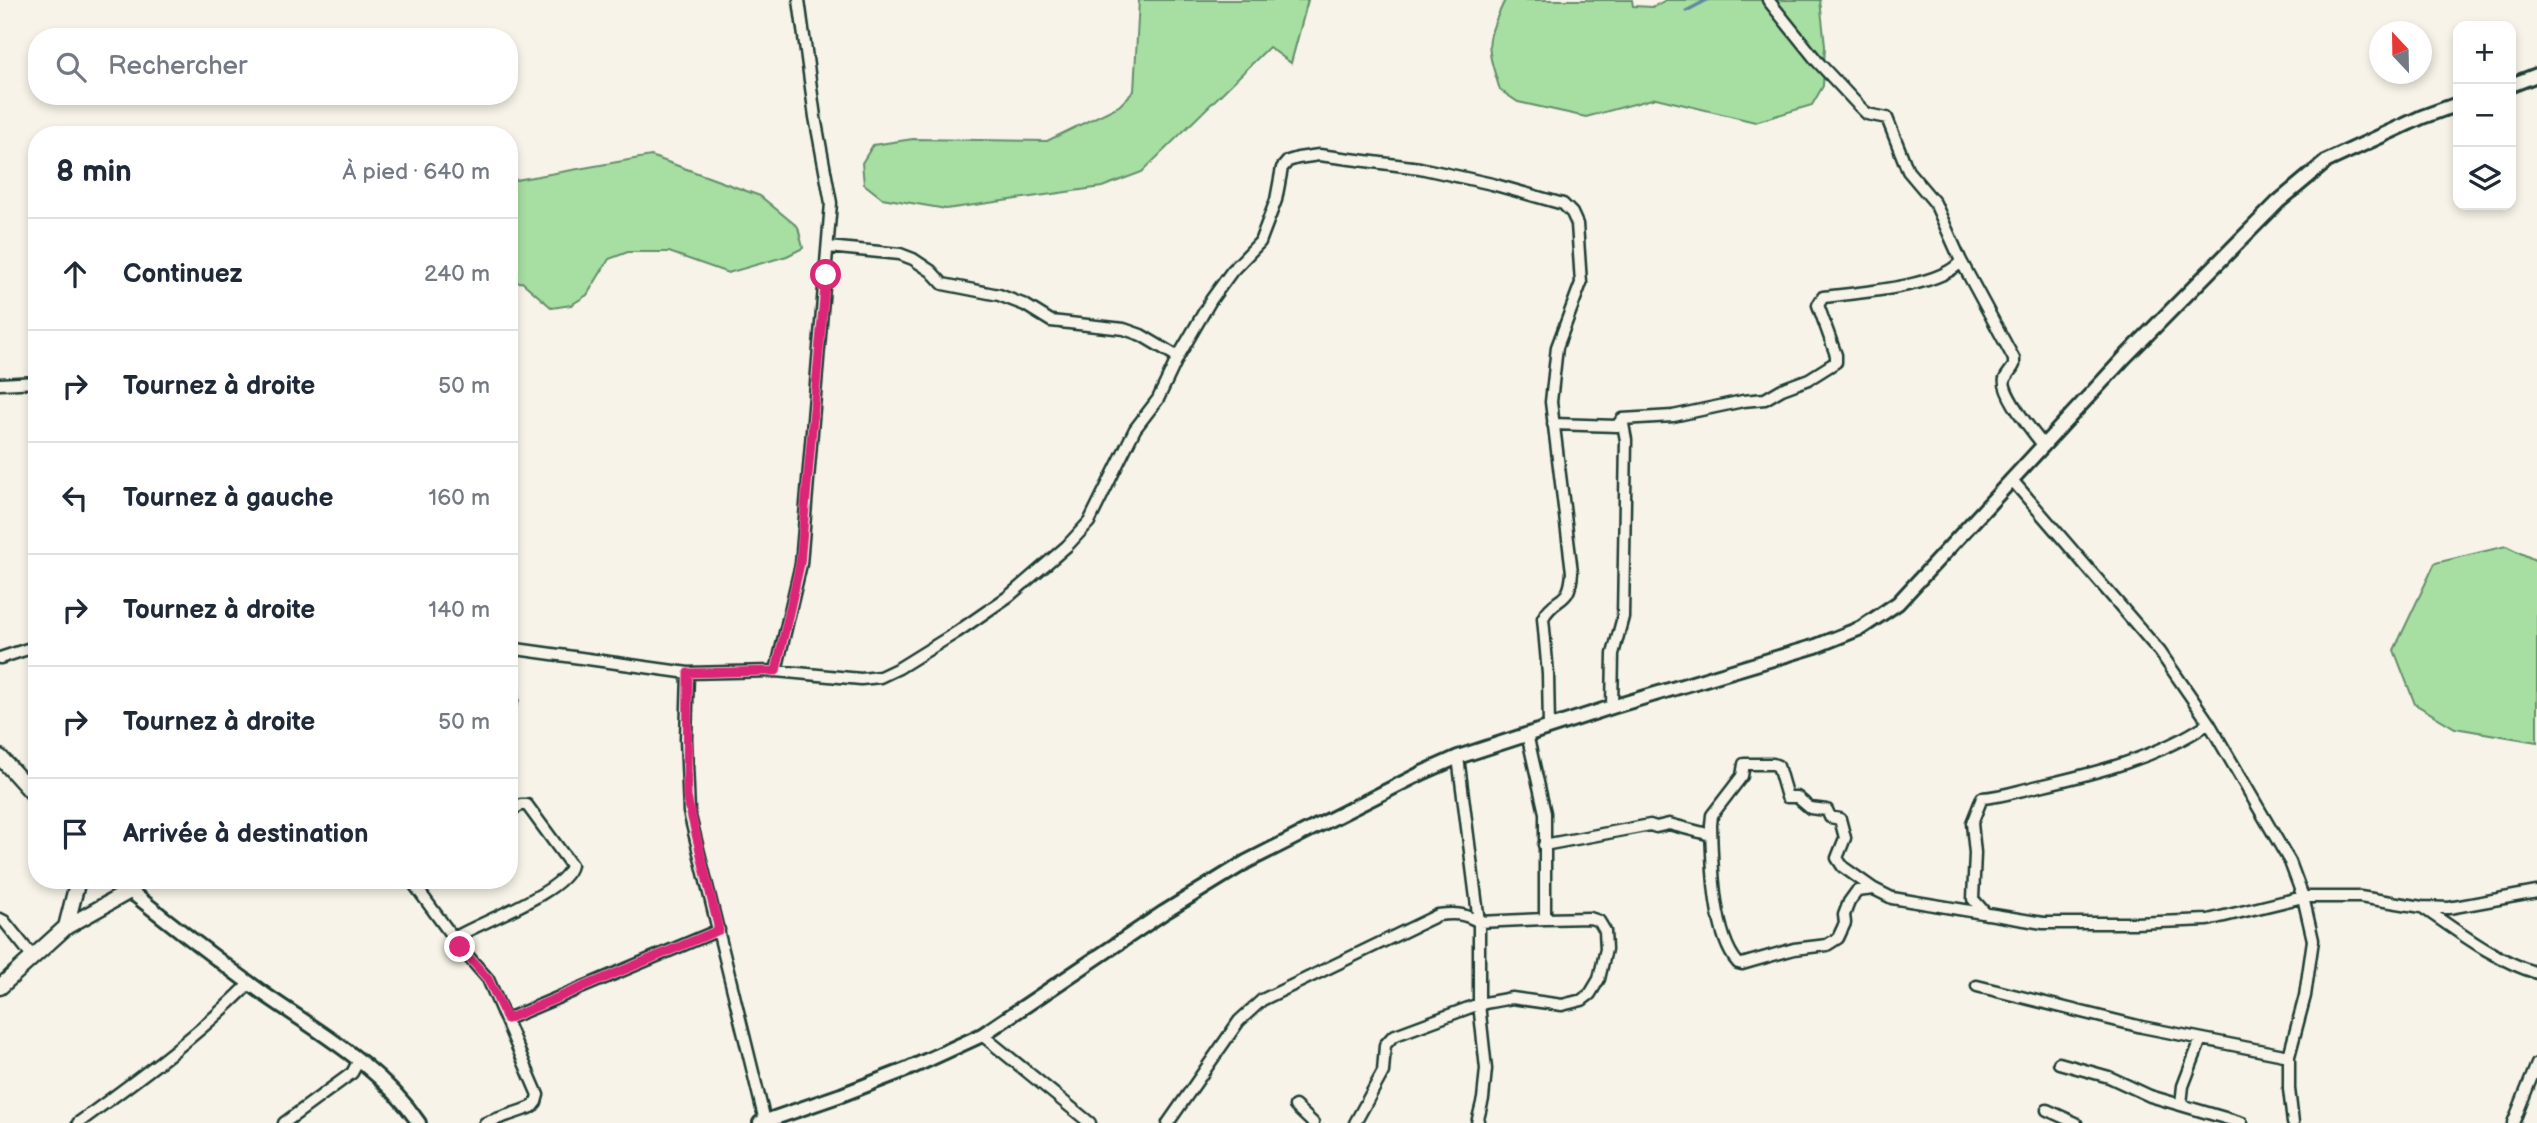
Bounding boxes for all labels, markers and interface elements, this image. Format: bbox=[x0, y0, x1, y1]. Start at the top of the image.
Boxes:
north arrow bbox=[2369, 21, 2432, 84]
map controls bbox=[2453, 21, 2516, 210]
button: + bbox=[2453, 21, 2516, 84]
search box bbox=[28, 28, 518, 105]
icon: search bbox=[52, 48, 90, 86]
text: Rechercher bbox=[108, 51, 247, 82]
button: − bbox=[2453, 84, 2516, 147]
button: layers bbox=[2453, 147, 2516, 210]
text: 8 min bbox=[56, 154, 132, 190]
text: À pied · 640 m bbox=[342, 158, 490, 186]
icon: ahead bbox=[56, 255, 94, 293]
text: Continuez bbox=[123, 259, 243, 290]
route start bbox=[810, 259, 841, 290]
text: 240 m bbox=[424, 260, 490, 288]
icon: right bbox=[56, 367, 94, 405]
text: Tournez à droite bbox=[123, 371, 315, 402]
text: 50 m bbox=[438, 372, 490, 400]
icon: left bbox=[56, 479, 94, 517]
text: Tournez à gauche bbox=[123, 483, 334, 514]
text: 160 m bbox=[428, 484, 490, 512]
icon: right bbox=[56, 591, 94, 629]
text: Tournez à droite bbox=[123, 595, 315, 626]
text: 140 m bbox=[428, 596, 490, 624]
icon: right bbox=[56, 703, 94, 741]
text: Tournez à droite bbox=[123, 707, 315, 738]
text: 50 m bbox=[438, 708, 490, 736]
icon: arrive bbox=[56, 815, 94, 853]
text: Arrivée à destination bbox=[123, 819, 369, 850]
route end bbox=[444, 931, 475, 962]

